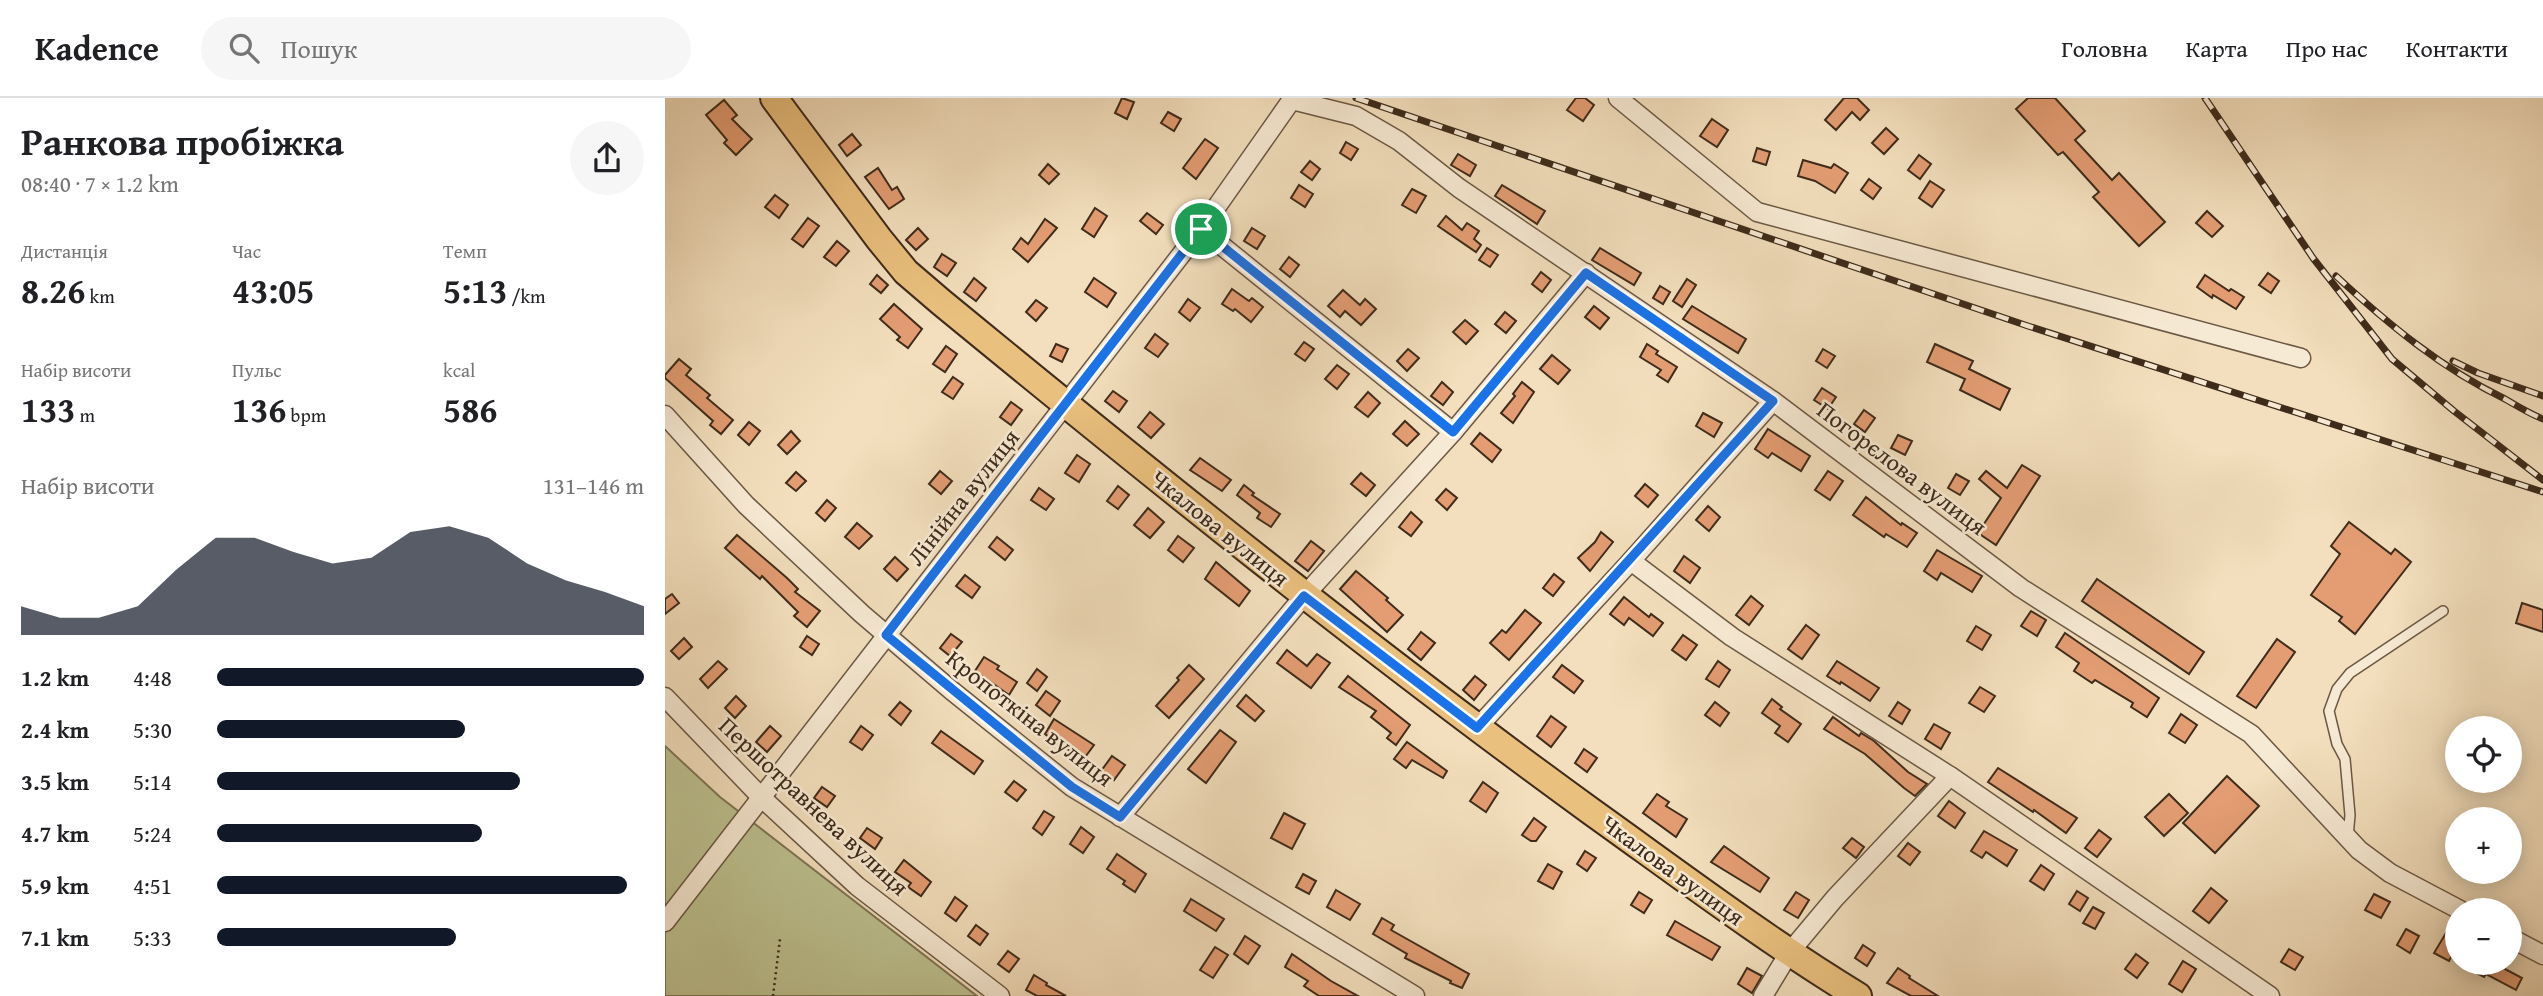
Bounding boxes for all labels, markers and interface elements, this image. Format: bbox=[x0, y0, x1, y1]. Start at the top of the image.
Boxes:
search box bbox=[201, 17, 691, 80]
text: Kadence bbox=[35, 24, 159, 72]
icon: search bbox=[225, 29, 263, 67]
text: Пошук bbox=[281, 29, 357, 68]
text: Головна bbox=[2061, 31, 2148, 66]
text: Карта bbox=[2186, 31, 2248, 66]
text: Про нас bbox=[2286, 31, 2368, 66]
text: Контакти bbox=[2406, 31, 2508, 66]
text: Ранкова пробіжка bbox=[21, 113, 344, 169]
button: share bbox=[570, 121, 644, 195]
text: 08:40 · 7 × 1.2 km bbox=[21, 167, 179, 200]
pin bbox=[1171, 199, 1231, 259]
icon: arrive bbox=[1182, 210, 1220, 248]
text: Дистанція bbox=[21, 237, 108, 265]
text: Час bbox=[232, 237, 261, 265]
text: Темп bbox=[443, 237, 487, 265]
text: 8.26 bbox=[21, 265, 85, 316]
text: 43:05 bbox=[232, 265, 314, 316]
text: 5:13 bbox=[443, 265, 507, 316]
text: km bbox=[85, 282, 115, 310]
text: /km bbox=[507, 282, 546, 310]
text: Набір висоти bbox=[21, 356, 131, 384]
text: Пульс bbox=[232, 356, 282, 384]
text: kcal bbox=[443, 356, 475, 384]
text: 133 bbox=[21, 384, 75, 435]
text: 136 bbox=[232, 384, 286, 435]
text: 586 bbox=[443, 384, 497, 435]
street label: Погорєлова вулиця bbox=[1810, 392, 1994, 544]
text: m bbox=[75, 401, 95, 429]
text: bpm bbox=[286, 401, 326, 429]
street label: Лінійна вулиця bbox=[898, 421, 1028, 573]
street label: Чкалова вулиця bbox=[1143, 461, 1297, 595]
text: Набір висоти bbox=[21, 469, 155, 502]
text: 131–146 m bbox=[543, 469, 644, 502]
street label: Кропоткіна вулиця bbox=[939, 641, 1121, 795]
text: 1.2 km bbox=[21, 661, 89, 694]
text: 4:48 bbox=[133, 661, 172, 694]
street label: Першотравнева вулиця bbox=[711, 708, 917, 904]
text: 2.4 km bbox=[21, 713, 89, 746]
text: 5:30 bbox=[133, 713, 172, 746]
map controls bbox=[2445, 716, 2522, 975]
button: locate bbox=[2445, 716, 2522, 793]
text: 3.5 km bbox=[21, 765, 89, 798]
text: 5:14 bbox=[133, 765, 172, 798]
street label: Чкалова вулиця bbox=[1594, 806, 1752, 934]
button: + bbox=[2445, 807, 2522, 884]
text: 4.7 km bbox=[21, 817, 89, 850]
text: 5:24 bbox=[133, 817, 172, 850]
text: 5.9 km bbox=[21, 869, 89, 902]
text: 4:51 bbox=[133, 869, 172, 902]
button: − bbox=[2445, 898, 2522, 975]
text: 7.1 km bbox=[21, 921, 89, 954]
text: 5:33 bbox=[133, 921, 172, 954]

